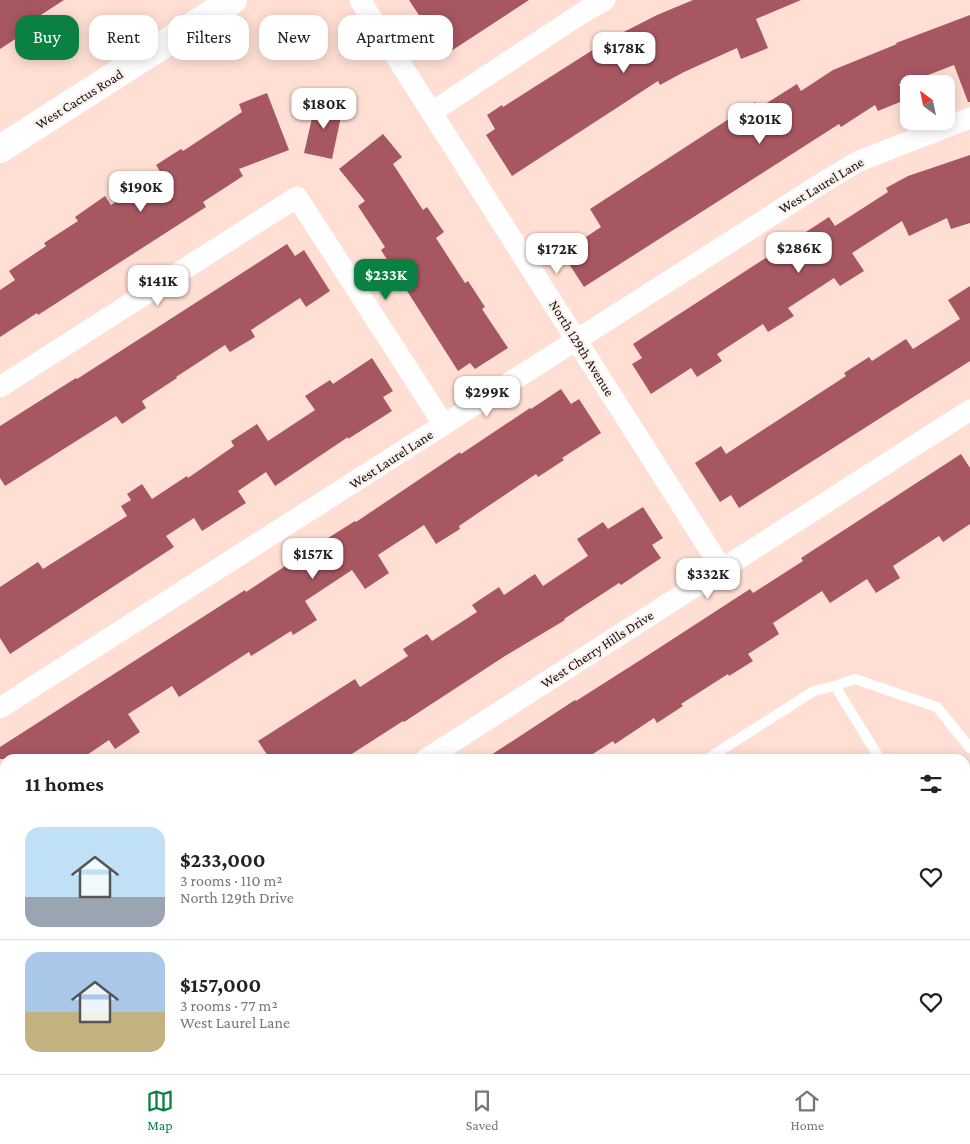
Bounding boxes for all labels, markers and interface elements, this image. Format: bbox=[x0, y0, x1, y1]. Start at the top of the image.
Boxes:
chip: Buy bbox=[15, 15, 79, 60]
chip: Rent bbox=[89, 15, 158, 60]
chip: Filters bbox=[168, 15, 249, 60]
chip: New bbox=[259, 15, 328, 60]
chip: Apartment bbox=[338, 15, 453, 60]
pin: $178K bbox=[589, 32, 659, 74]
text: $178K bbox=[603, 39, 645, 56]
street label: West Cactus Road bbox=[32, 65, 126, 132]
north arrow bbox=[900, 75, 955, 130]
map controls bbox=[900, 75, 955, 130]
pin: $180K bbox=[289, 88, 359, 130]
text: $180K bbox=[302, 95, 346, 112]
pin: $201K bbox=[725, 102, 795, 145]
text: $201K bbox=[739, 110, 781, 127]
street label: West Laurel Lane bbox=[776, 153, 866, 217]
pin: $190K bbox=[106, 170, 176, 213]
text: $190K bbox=[120, 178, 162, 195]
pin: $172K bbox=[522, 232, 592, 275]
pin: $286K bbox=[764, 232, 834, 274]
text: $286K bbox=[777, 239, 821, 256]
text: $172K bbox=[537, 240, 577, 257]
pin: $233K bbox=[351, 258, 421, 301]
pin: $141K bbox=[123, 264, 193, 307]
text: $233K bbox=[365, 266, 407, 283]
text: $141K bbox=[139, 272, 177, 289]
street label: North 129th Avenue bbox=[546, 297, 618, 399]
pin: $299K bbox=[452, 376, 522, 418]
text: $299K bbox=[465, 383, 509, 400]
street label: West Laurel Lane bbox=[346, 426, 436, 492]
pin: $157K bbox=[278, 538, 348, 580]
text: $157K bbox=[293, 545, 333, 562]
pin: $332K bbox=[673, 558, 743, 600]
text: $332K bbox=[687, 565, 729, 582]
street label: West Cherry Hills Drive bbox=[538, 607, 656, 691]
icon: filters bbox=[917, 770, 945, 798]
text: 11 homes bbox=[25, 772, 104, 796]
icon: home bbox=[65, 847, 125, 907]
text: $233,000 bbox=[180, 848, 266, 872]
icon: heart bbox=[917, 863, 945, 891]
text: 3 rooms · 110 m² bbox=[180, 872, 283, 889]
text: North 129th Drive bbox=[180, 889, 294, 906]
icon: home bbox=[65, 972, 125, 1032]
text: $157,000 bbox=[180, 973, 261, 997]
icon: heart bbox=[917, 988, 945, 1016]
text: 3 rooms · 77 m² bbox=[180, 997, 278, 1014]
text: West Laurel Lane bbox=[180, 1014, 290, 1031]
tab: Map bbox=[146, 1087, 174, 1133]
tab: Saved bbox=[466, 1087, 499, 1133]
tab: Home bbox=[791, 1087, 824, 1133]

